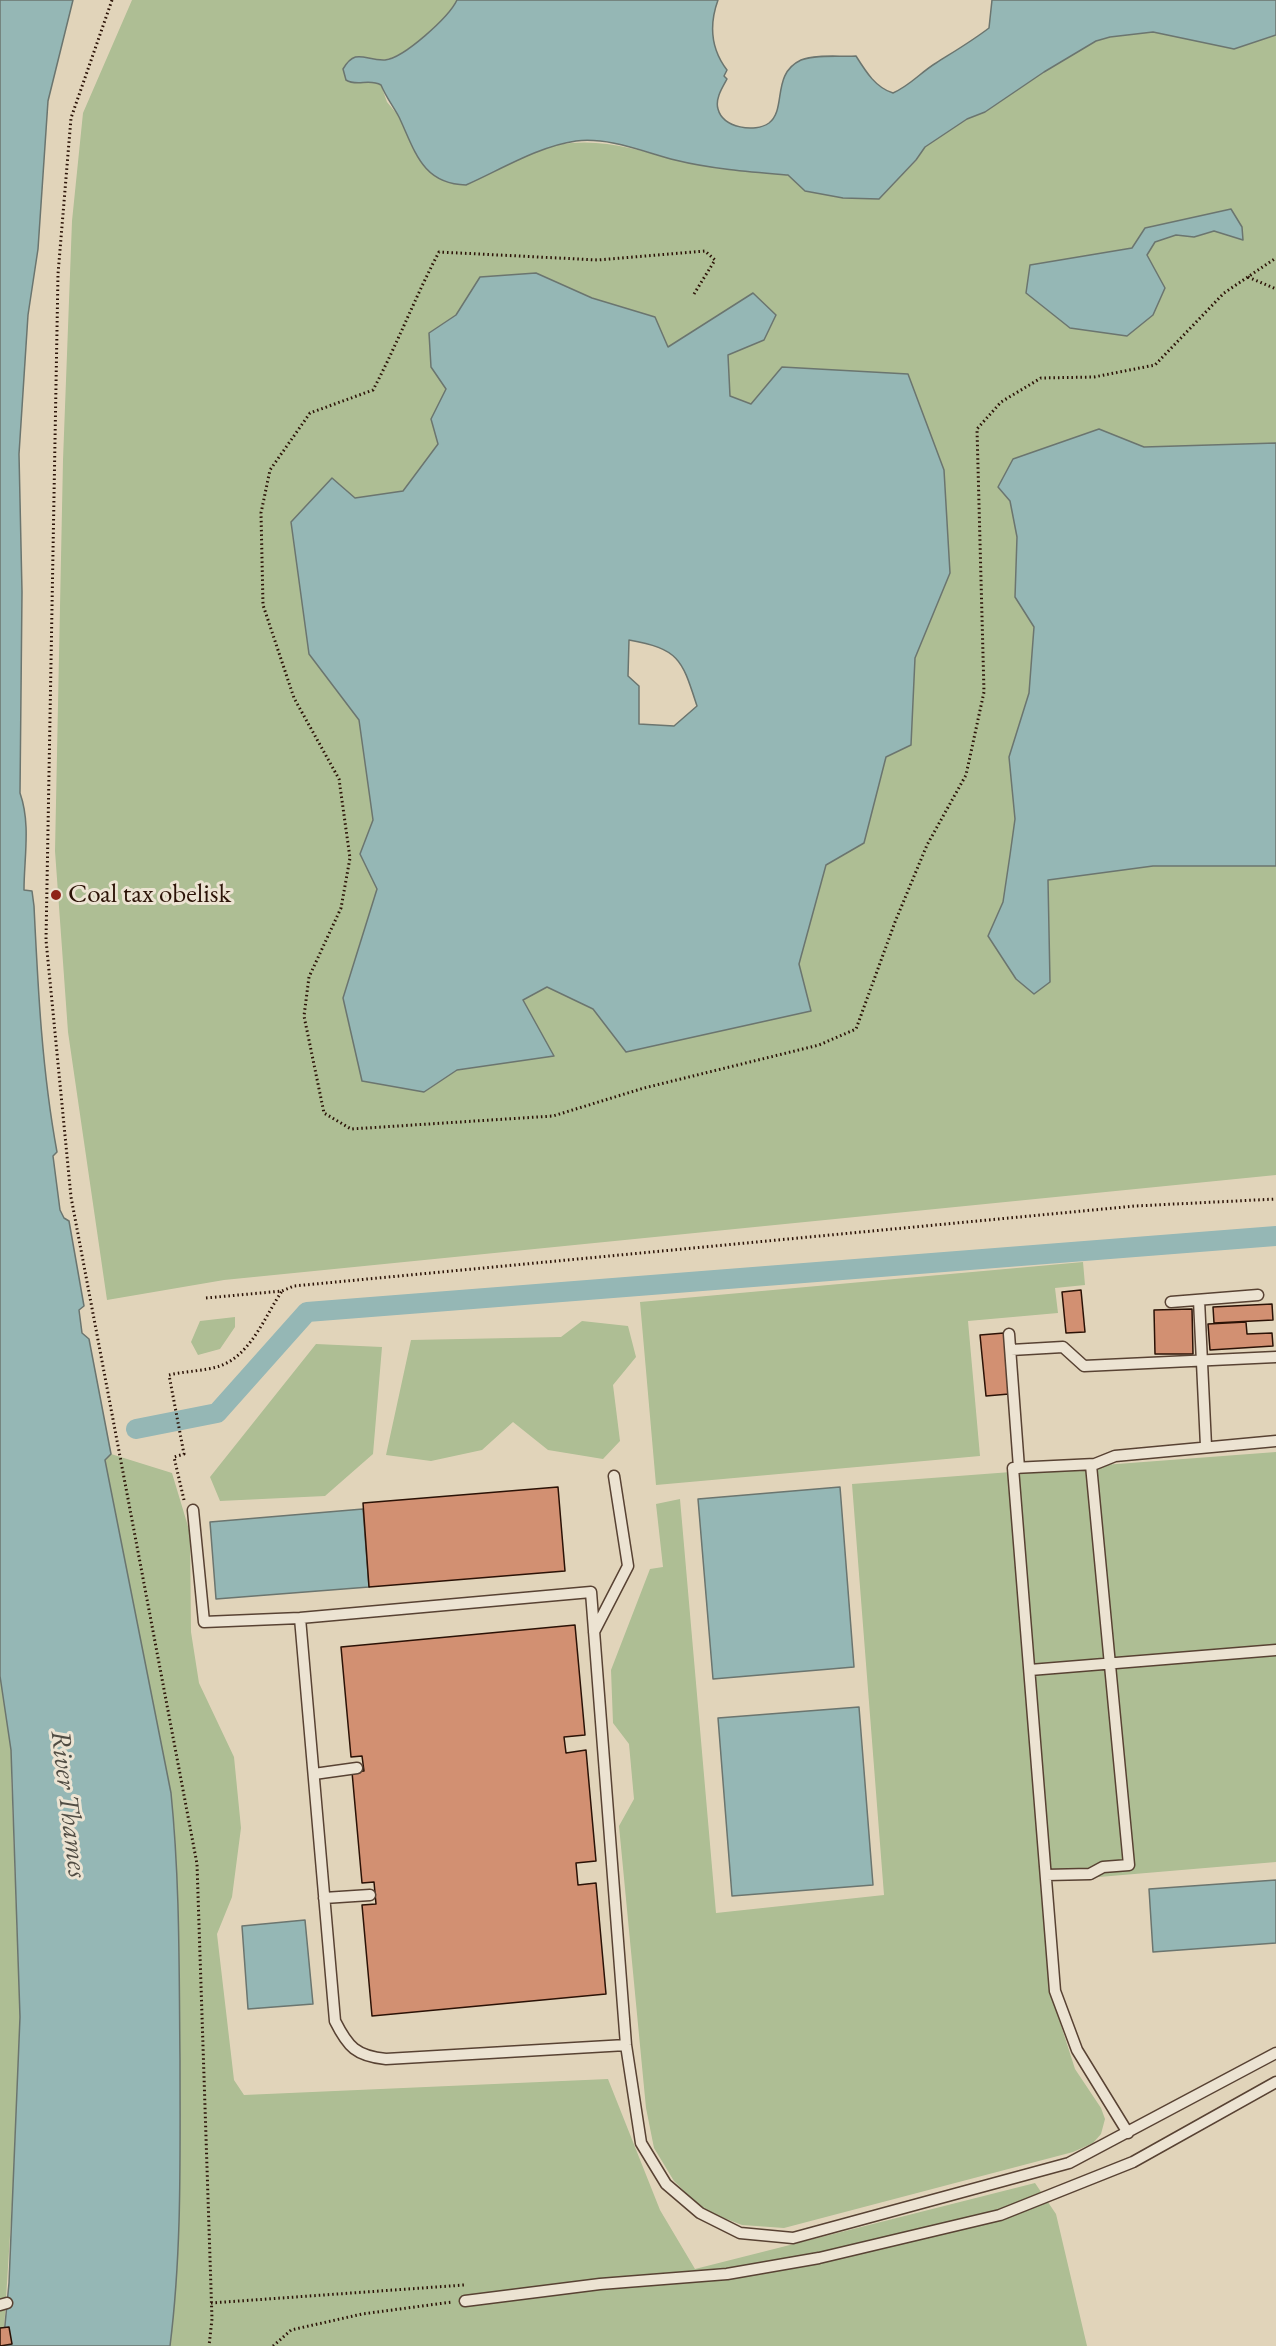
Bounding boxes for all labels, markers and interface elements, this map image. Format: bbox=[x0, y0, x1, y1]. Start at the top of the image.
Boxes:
place label: Coal tax obelisk bbox=[68, 879, 231, 911]
marker: Coal tax obelisk bbox=[49, 888, 63, 902]
water label: River Thames bbox=[42, 1728, 94, 1880]

